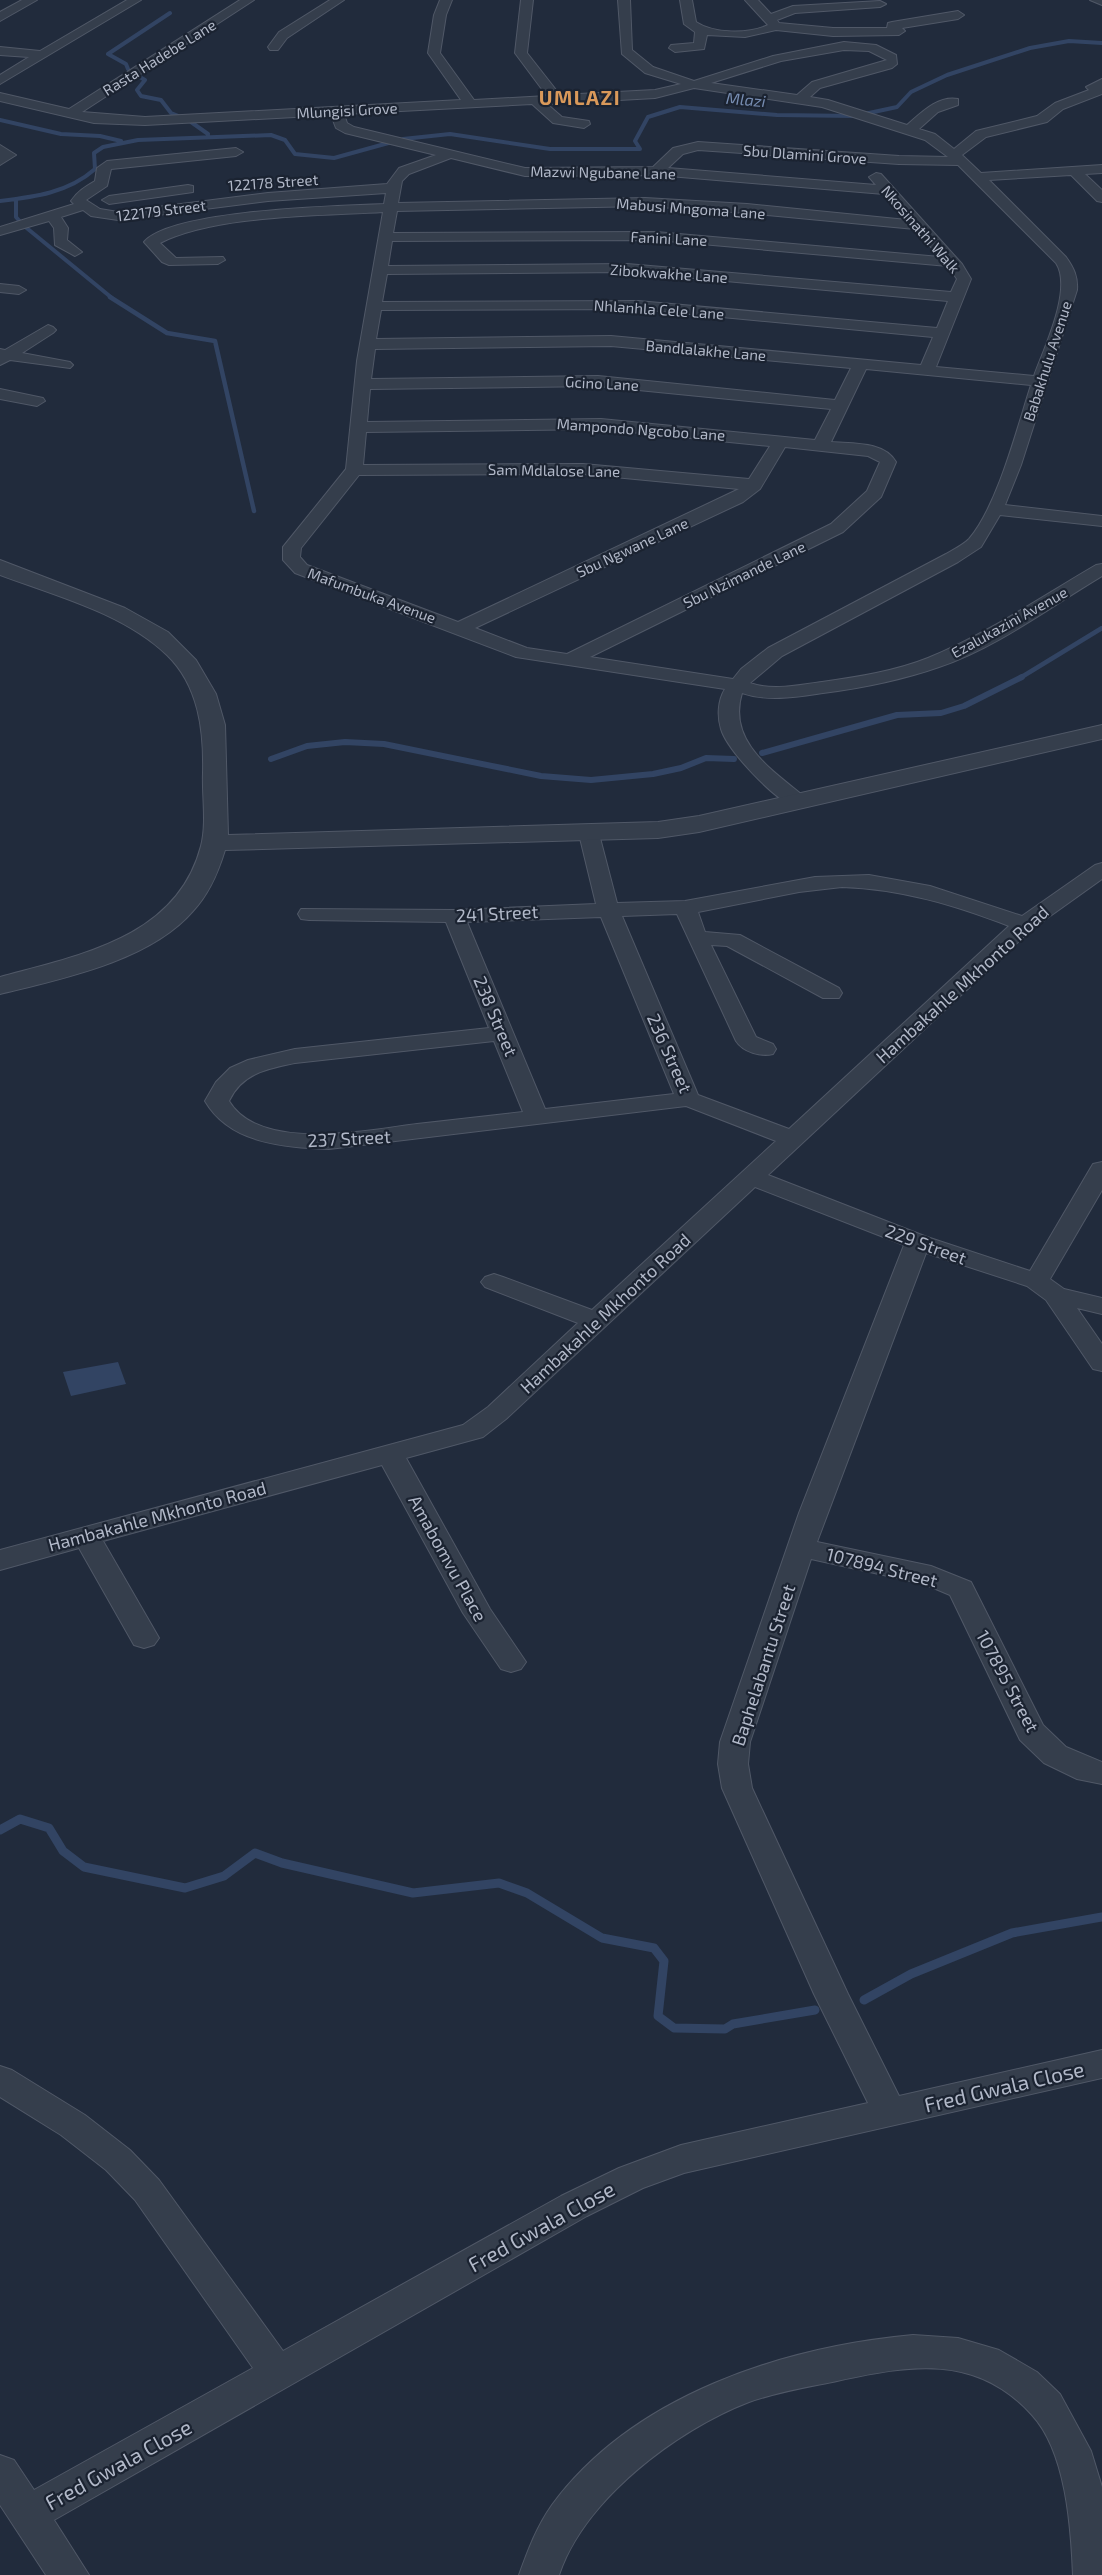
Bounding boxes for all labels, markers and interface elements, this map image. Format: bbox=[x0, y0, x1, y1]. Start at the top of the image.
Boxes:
street label: Rasta Hadebe Lane bbox=[99, 15, 219, 99]
district label: UMLAZI bbox=[539, 85, 621, 109]
water label: Mlazi bbox=[725, 88, 767, 110]
street label: Mlungisi Grove bbox=[296, 98, 398, 122]
street label: Sbu Dlamini Grove bbox=[743, 141, 867, 167]
street label: Mazwi Ngubane Lane bbox=[530, 162, 676, 182]
street label: 122178 Street bbox=[227, 170, 319, 194]
street label: Nkosinathi Walk bbox=[878, 181, 964, 277]
street label: Mabusi Mngoma Lane bbox=[616, 194, 766, 222]
street label: 122179 Street bbox=[115, 196, 207, 224]
street label: Fanini Lane bbox=[630, 227, 708, 249]
street label: Zibokwakhe Lane bbox=[610, 260, 728, 286]
street label: Nhlanhla Cele Lane bbox=[593, 295, 725, 323]
street label: Babakhulu Avenue bbox=[1019, 299, 1075, 423]
street label: Bandlalakhe Lane bbox=[645, 336, 767, 364]
street label: Gcino Lane bbox=[565, 372, 639, 394]
street label: Mampondo Ngcobo Lane bbox=[556, 414, 726, 444]
street label: Sam Mdlalose Lane bbox=[488, 460, 620, 480]
street label: Sbu Ngwane Lane bbox=[573, 513, 691, 581]
street label: Sbu Nzimande Lane bbox=[680, 537, 808, 611]
street label: Mafumbuka Avenue bbox=[305, 563, 439, 627]
street label: Ezalukazini Avenue bbox=[948, 583, 1070, 661]
street label: 241 Street bbox=[455, 900, 539, 926]
street label: Hambakahle Mkhonto Road bbox=[871, 901, 1053, 1067]
street label: 238 Street bbox=[469, 973, 523, 1060]
street label: 236 Street bbox=[643, 1010, 697, 1096]
street label: 237 Street bbox=[307, 1125, 391, 1151]
street label: 229 Street bbox=[882, 1219, 970, 1269]
street label: Hambakahle Mkhonto Road bbox=[515, 1228, 695, 1398]
street label: Hambakahle Mkhonto Road bbox=[45, 1476, 269, 1556]
street label: Amabomvu Place bbox=[404, 1491, 492, 1625]
street label: 107894 Street bbox=[824, 1543, 940, 1591]
street label: Baphelabantu Street bbox=[726, 1581, 800, 1749]
street label: 107895 Street bbox=[972, 1626, 1044, 1736]
street label: Fred Gwala Close bbox=[921, 2055, 1087, 2117]
street label: Fred Gwala Close bbox=[463, 2175, 619, 2277]
street label: Fred Gwala Close bbox=[40, 2413, 196, 2515]

